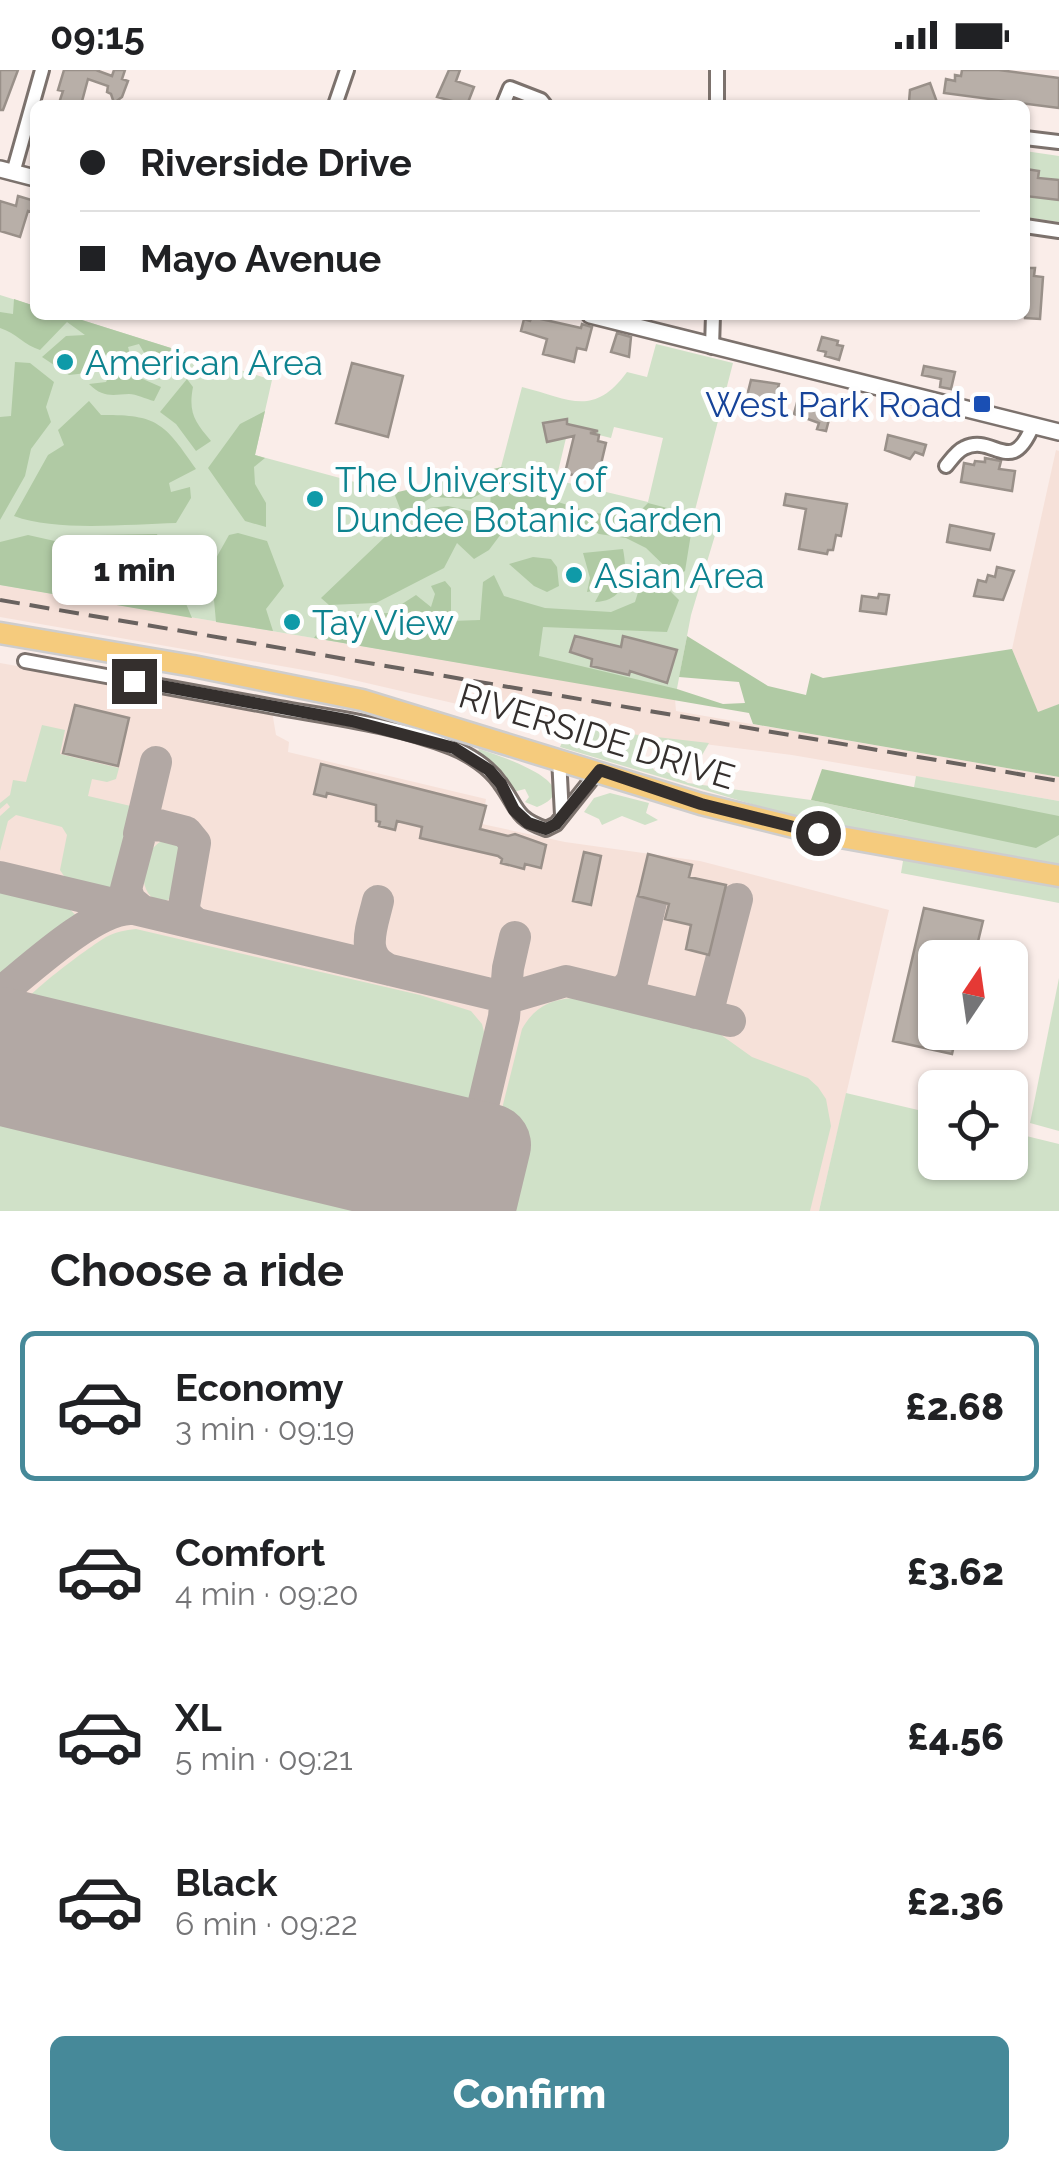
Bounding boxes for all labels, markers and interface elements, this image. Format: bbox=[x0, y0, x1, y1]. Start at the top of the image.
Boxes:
text: 09:15 bbox=[50, 13, 145, 58]
text: Riverside Drive bbox=[140, 140, 412, 185]
text: Mayo Avenue bbox=[140, 236, 381, 281]
place label: American Area bbox=[85, 342, 323, 383]
marker: American Area bbox=[54, 351, 76, 373]
place label: West Park Road bbox=[705, 384, 962, 425]
marker: West Park Road bbox=[971, 393, 993, 415]
place label: The University of Dundee Botanic Garden bbox=[335, 459, 723, 540]
marker: The University of Dundee Botanic Garden bbox=[304, 488, 326, 510]
callout: 1 min bbox=[52, 536, 216, 606]
text: 1 min bbox=[93, 551, 176, 588]
place label: Asian Area bbox=[594, 555, 764, 596]
marker: Asian Area bbox=[563, 564, 585, 586]
place label: Tay View bbox=[312, 602, 454, 643]
marker: Tay View bbox=[281, 611, 303, 633]
route end bbox=[112, 659, 157, 704]
street label: RIVERSIDE DRIVE bbox=[454, 675, 740, 797]
route start bbox=[796, 811, 841, 856]
north arrow bbox=[918, 940, 1028, 1050]
map controls bbox=[918, 940, 1028, 1180]
button: locate bbox=[918, 1070, 1028, 1180]
text: Choose a ride bbox=[50, 1244, 344, 1297]
icon: car bbox=[55, 1361, 145, 1451]
text: Economy bbox=[175, 1365, 344, 1410]
text: £2.68 bbox=[905, 1384, 1004, 1429]
text: 3 min · 09:19 bbox=[175, 1410, 354, 1447]
icon: car bbox=[55, 1526, 145, 1616]
text: Comfort bbox=[175, 1530, 325, 1575]
text: £3.62 bbox=[907, 1549, 1004, 1594]
text: 4 min · 09:20 bbox=[175, 1575, 359, 1612]
icon: car bbox=[55, 1691, 145, 1781]
text: XL bbox=[175, 1695, 222, 1740]
text: £4.56 bbox=[907, 1714, 1004, 1759]
text: 5 min · 09:21 bbox=[175, 1740, 353, 1777]
icon: car bbox=[55, 1856, 145, 1946]
text: Black bbox=[175, 1860, 277, 1905]
text: £2.36 bbox=[907, 1879, 1004, 1924]
text: 6 min · 09:22 bbox=[175, 1905, 358, 1942]
button: Confirm bbox=[50, 2036, 1009, 2151]

